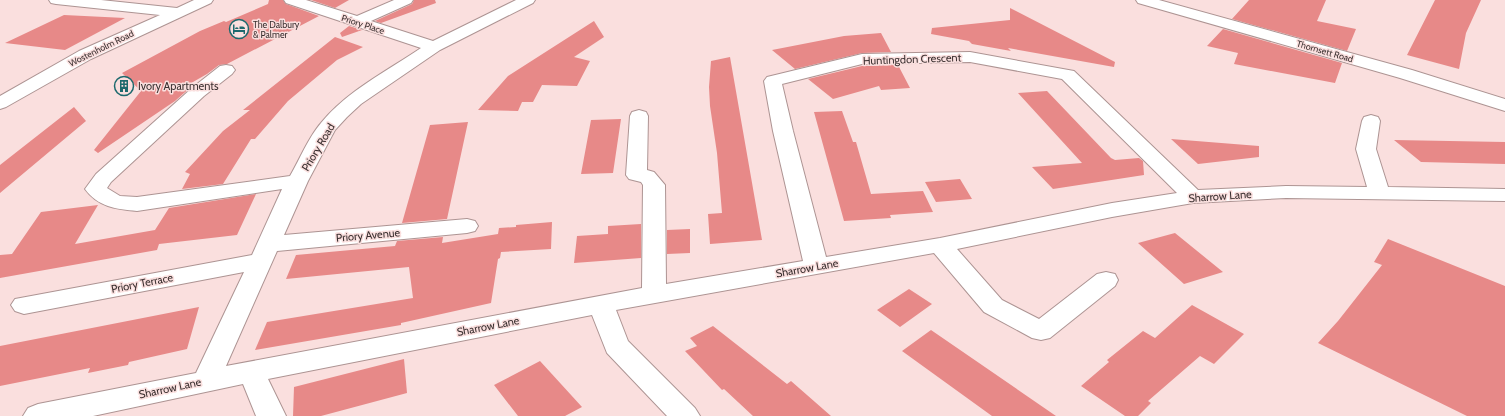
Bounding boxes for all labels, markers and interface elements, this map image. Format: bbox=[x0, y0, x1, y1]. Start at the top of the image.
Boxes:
street label: Priory Place bbox=[340, 12, 386, 36]
hotel icon: The Dalbury & Palmer bbox=[228, 18, 250, 40]
place label: The Dalbury & Palmer bbox=[253, 19, 300, 40]
street label: Wostenholm Road bbox=[67, 28, 135, 68]
street label: Thornsett Road bbox=[1295, 38, 1355, 64]
street label: Huntingdon Crescent bbox=[863, 50, 962, 68]
building icon: Ivory Apartments bbox=[113, 75, 135, 97]
place label: Ivory Apartments bbox=[138, 79, 219, 93]
street label: Priory Road bbox=[298, 120, 338, 174]
street label: Sharrow Lane bbox=[1188, 187, 1252, 205]
street label: Priory Avenue bbox=[335, 225, 401, 245]
street label: Sharrow Lane bbox=[775, 256, 840, 280]
street label: Priory Terrace bbox=[110, 270, 175, 296]
street label: Sharrow Lane bbox=[456, 313, 521, 339]
street label: Sharrow Lane bbox=[138, 374, 203, 401]

